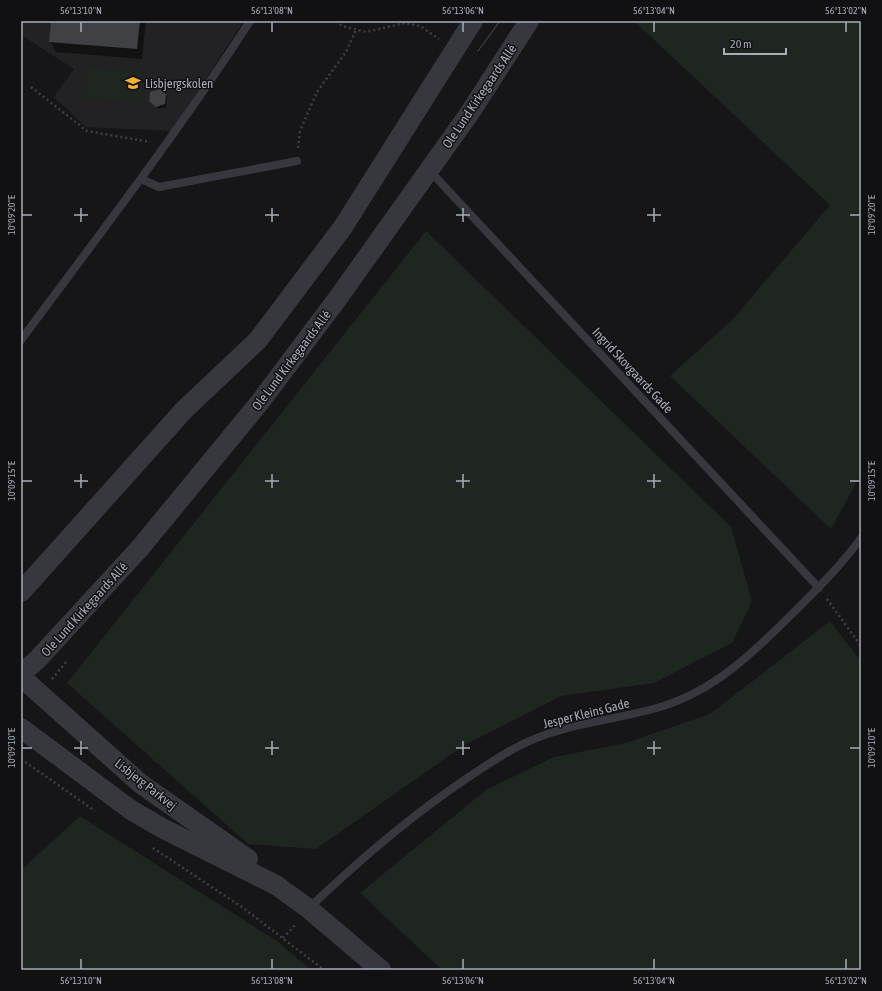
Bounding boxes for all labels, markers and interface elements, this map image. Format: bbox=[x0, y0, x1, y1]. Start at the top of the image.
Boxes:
text: 56°13'10"N bbox=[60, 5, 102, 16]
text: 56°13'08"N bbox=[251, 5, 293, 16]
text: 56°13'06"N bbox=[442, 5, 484, 16]
text: 56°13'04"N bbox=[633, 5, 675, 16]
text: 56°13'02"N bbox=[825, 5, 867, 16]
scale bar bbox=[724, 30, 786, 56]
text: 20 m bbox=[730, 37, 752, 51]
street label: Ole Lund Kirkegaards Allé bbox=[439, 42, 520, 151]
school or university icon: Lisbjergskolen bbox=[124, 74, 142, 92]
place label: Lisbjergskolen bbox=[145, 76, 213, 91]
text: 10°09'20"E bbox=[6, 194, 17, 235]
text: 10°09'20"E bbox=[866, 194, 877, 235]
street label: Ole Lund Kirkegaards Allé bbox=[249, 307, 334, 413]
street label: Ingrid Skovgaards Gade bbox=[589, 325, 676, 416]
text: 10°09'15"E bbox=[6, 460, 17, 501]
text: 10°09'15"E bbox=[866, 460, 877, 501]
street label: Ole Lund Kirkegaards Allé bbox=[38, 559, 131, 660]
street label: Jesper Kleins Gade bbox=[541, 695, 631, 731]
text: 10°09'10"E bbox=[6, 727, 17, 768]
text: 10°09'10"E bbox=[866, 727, 877, 768]
street label: Lisbjerg Parkvej bbox=[112, 756, 180, 813]
text: 56°13'10"N bbox=[60, 975, 102, 986]
text: 56°13'08"N bbox=[251, 975, 293, 986]
text: 56°13'06"N bbox=[442, 975, 484, 986]
text: 56°13'04"N bbox=[633, 975, 675, 986]
text: 56°13'02"N bbox=[825, 975, 867, 986]

